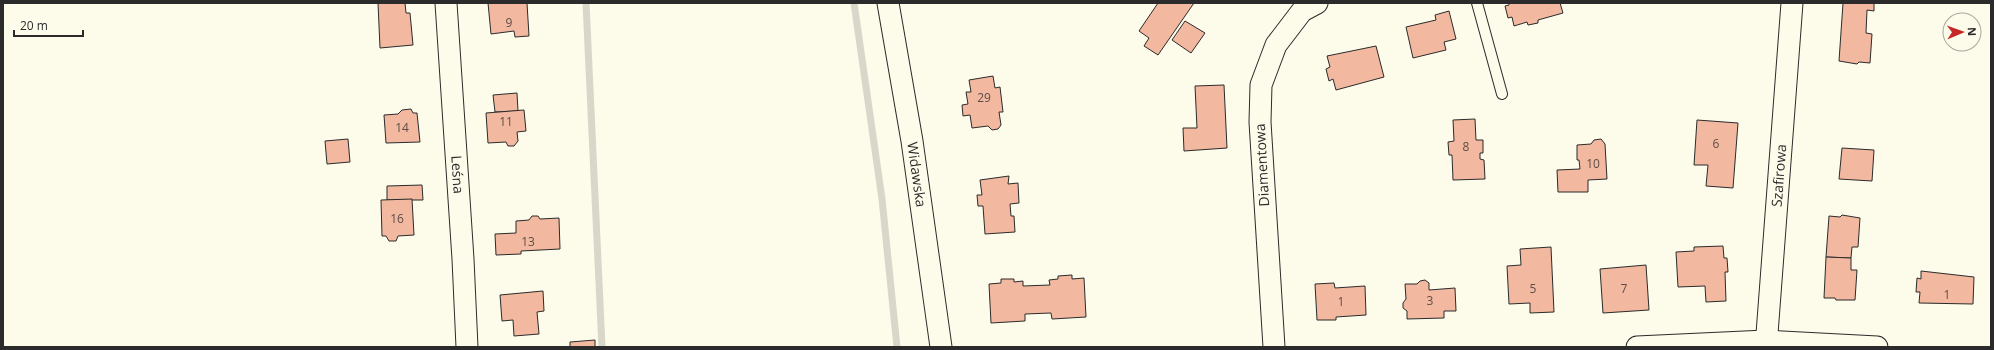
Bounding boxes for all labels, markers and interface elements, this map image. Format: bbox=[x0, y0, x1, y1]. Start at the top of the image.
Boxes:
scale bar bbox=[14, 12, 83, 38]
north arrow bbox=[1942, 12, 1982, 52]
house number: 9 bbox=[506, 14, 513, 31]
text: 20 m bbox=[20, 17, 48, 34]
text: N bbox=[1965, 27, 1980, 36]
house number: 29 bbox=[977, 89, 991, 106]
house number: 11 bbox=[499, 113, 513, 130]
house number: 14 bbox=[395, 119, 409, 136]
street label: Diamentowa bbox=[1250, 123, 1273, 207]
house number: 6 bbox=[1713, 135, 1720, 152]
house number: 8 bbox=[1463, 138, 1470, 155]
street label: Widawska bbox=[903, 141, 931, 208]
street label: Szafirowa bbox=[1767, 143, 1790, 208]
street label: Leśna bbox=[447, 155, 469, 194]
house number: 10 bbox=[1586, 155, 1600, 172]
house number: 16 bbox=[390, 210, 404, 227]
house number: 13 bbox=[521, 233, 535, 250]
house number: 5 bbox=[1530, 280, 1537, 297]
house number: 7 bbox=[1621, 280, 1628, 297]
house number: 1 bbox=[1944, 286, 1950, 303]
house number: 3 bbox=[1427, 292, 1434, 309]
house number: 1 bbox=[1338, 293, 1344, 310]

